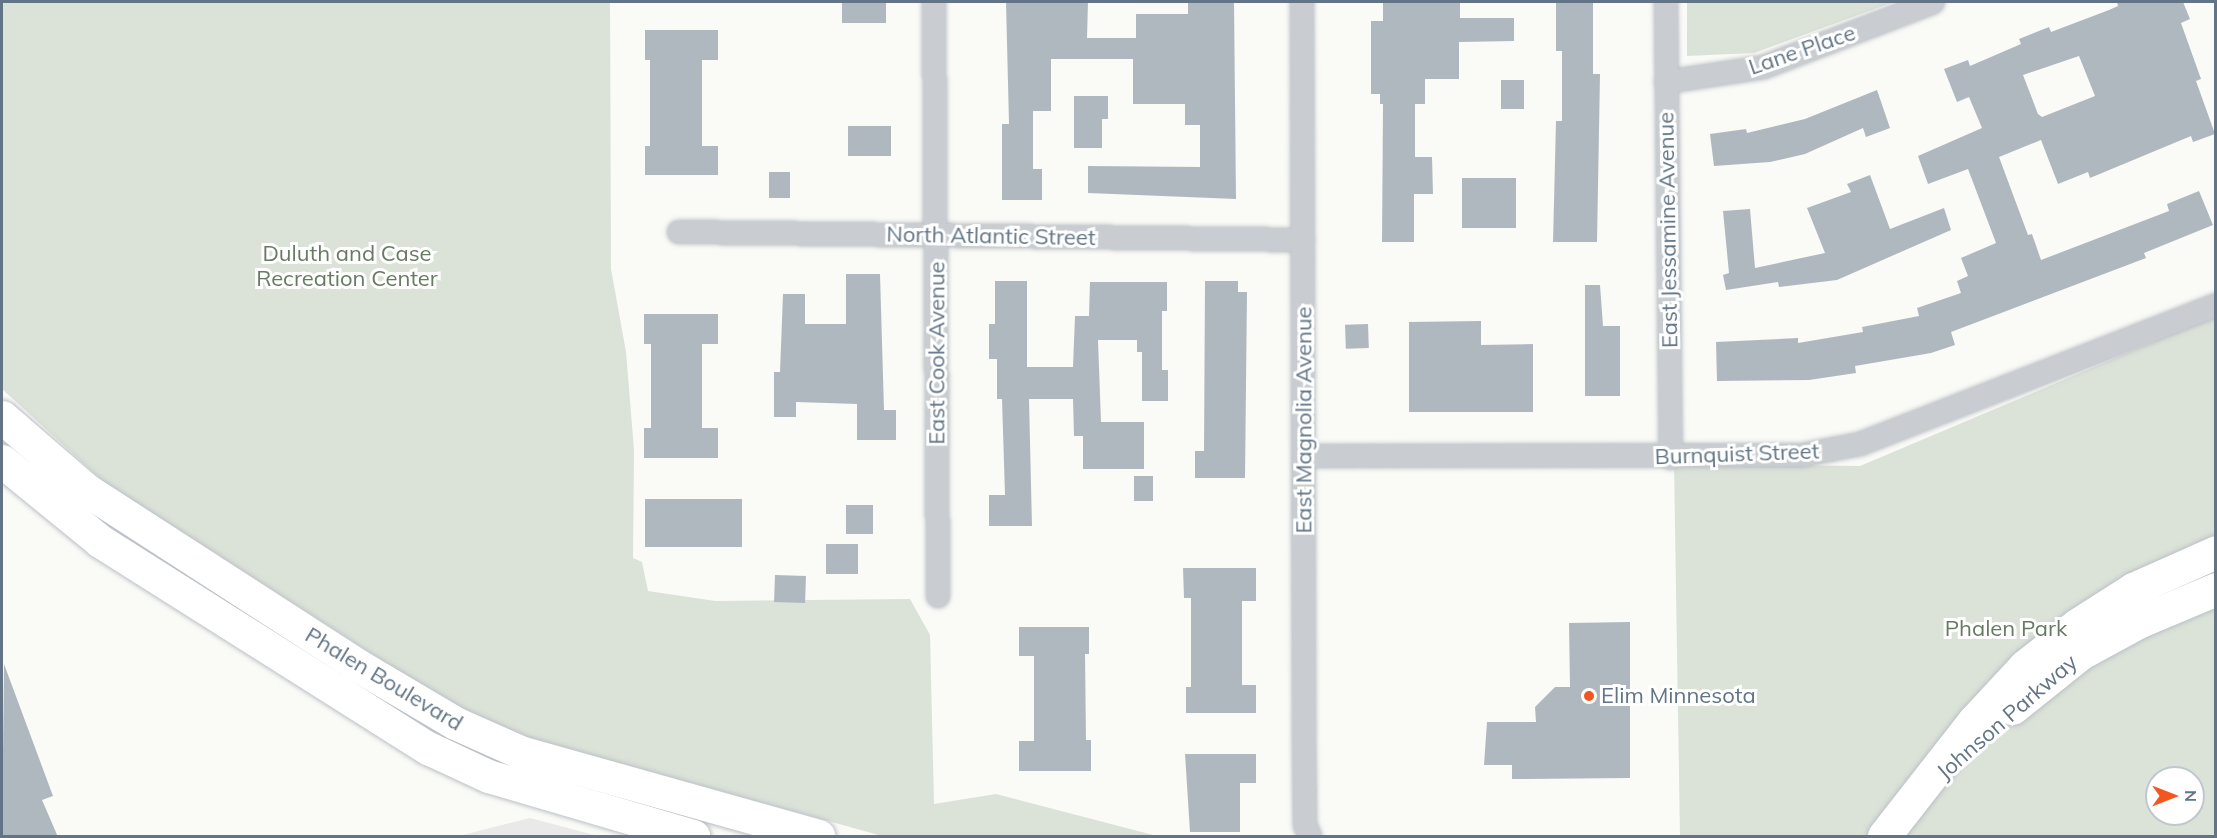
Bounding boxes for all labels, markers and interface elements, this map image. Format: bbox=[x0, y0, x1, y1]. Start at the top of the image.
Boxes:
street label: Lane Place bbox=[1745, 19, 1859, 81]
street label: East Jessamine Avenue bbox=[1653, 112, 1683, 348]
street label: North Atlantic Street bbox=[886, 221, 1096, 251]
park label: Duluth and Case Recreation Center bbox=[256, 240, 438, 292]
street label: East Cook Avenue bbox=[924, 261, 950, 445]
street label: East Magnolia Avenue bbox=[1291, 306, 1317, 534]
street label: Burnquist Street bbox=[1654, 438, 1820, 470]
park label: Phalen Park bbox=[1945, 616, 2067, 642]
street label: Phalen Boulevard bbox=[300, 622, 468, 736]
street label: Johnson Parkway bbox=[1931, 649, 2083, 785]
place label: Elim Minnesota bbox=[1601, 683, 1756, 709]
marker: Elim Minnesota bbox=[1582, 689, 1596, 703]
north arrow bbox=[2145, 766, 2205, 826]
text: N bbox=[2181, 790, 2201, 802]

